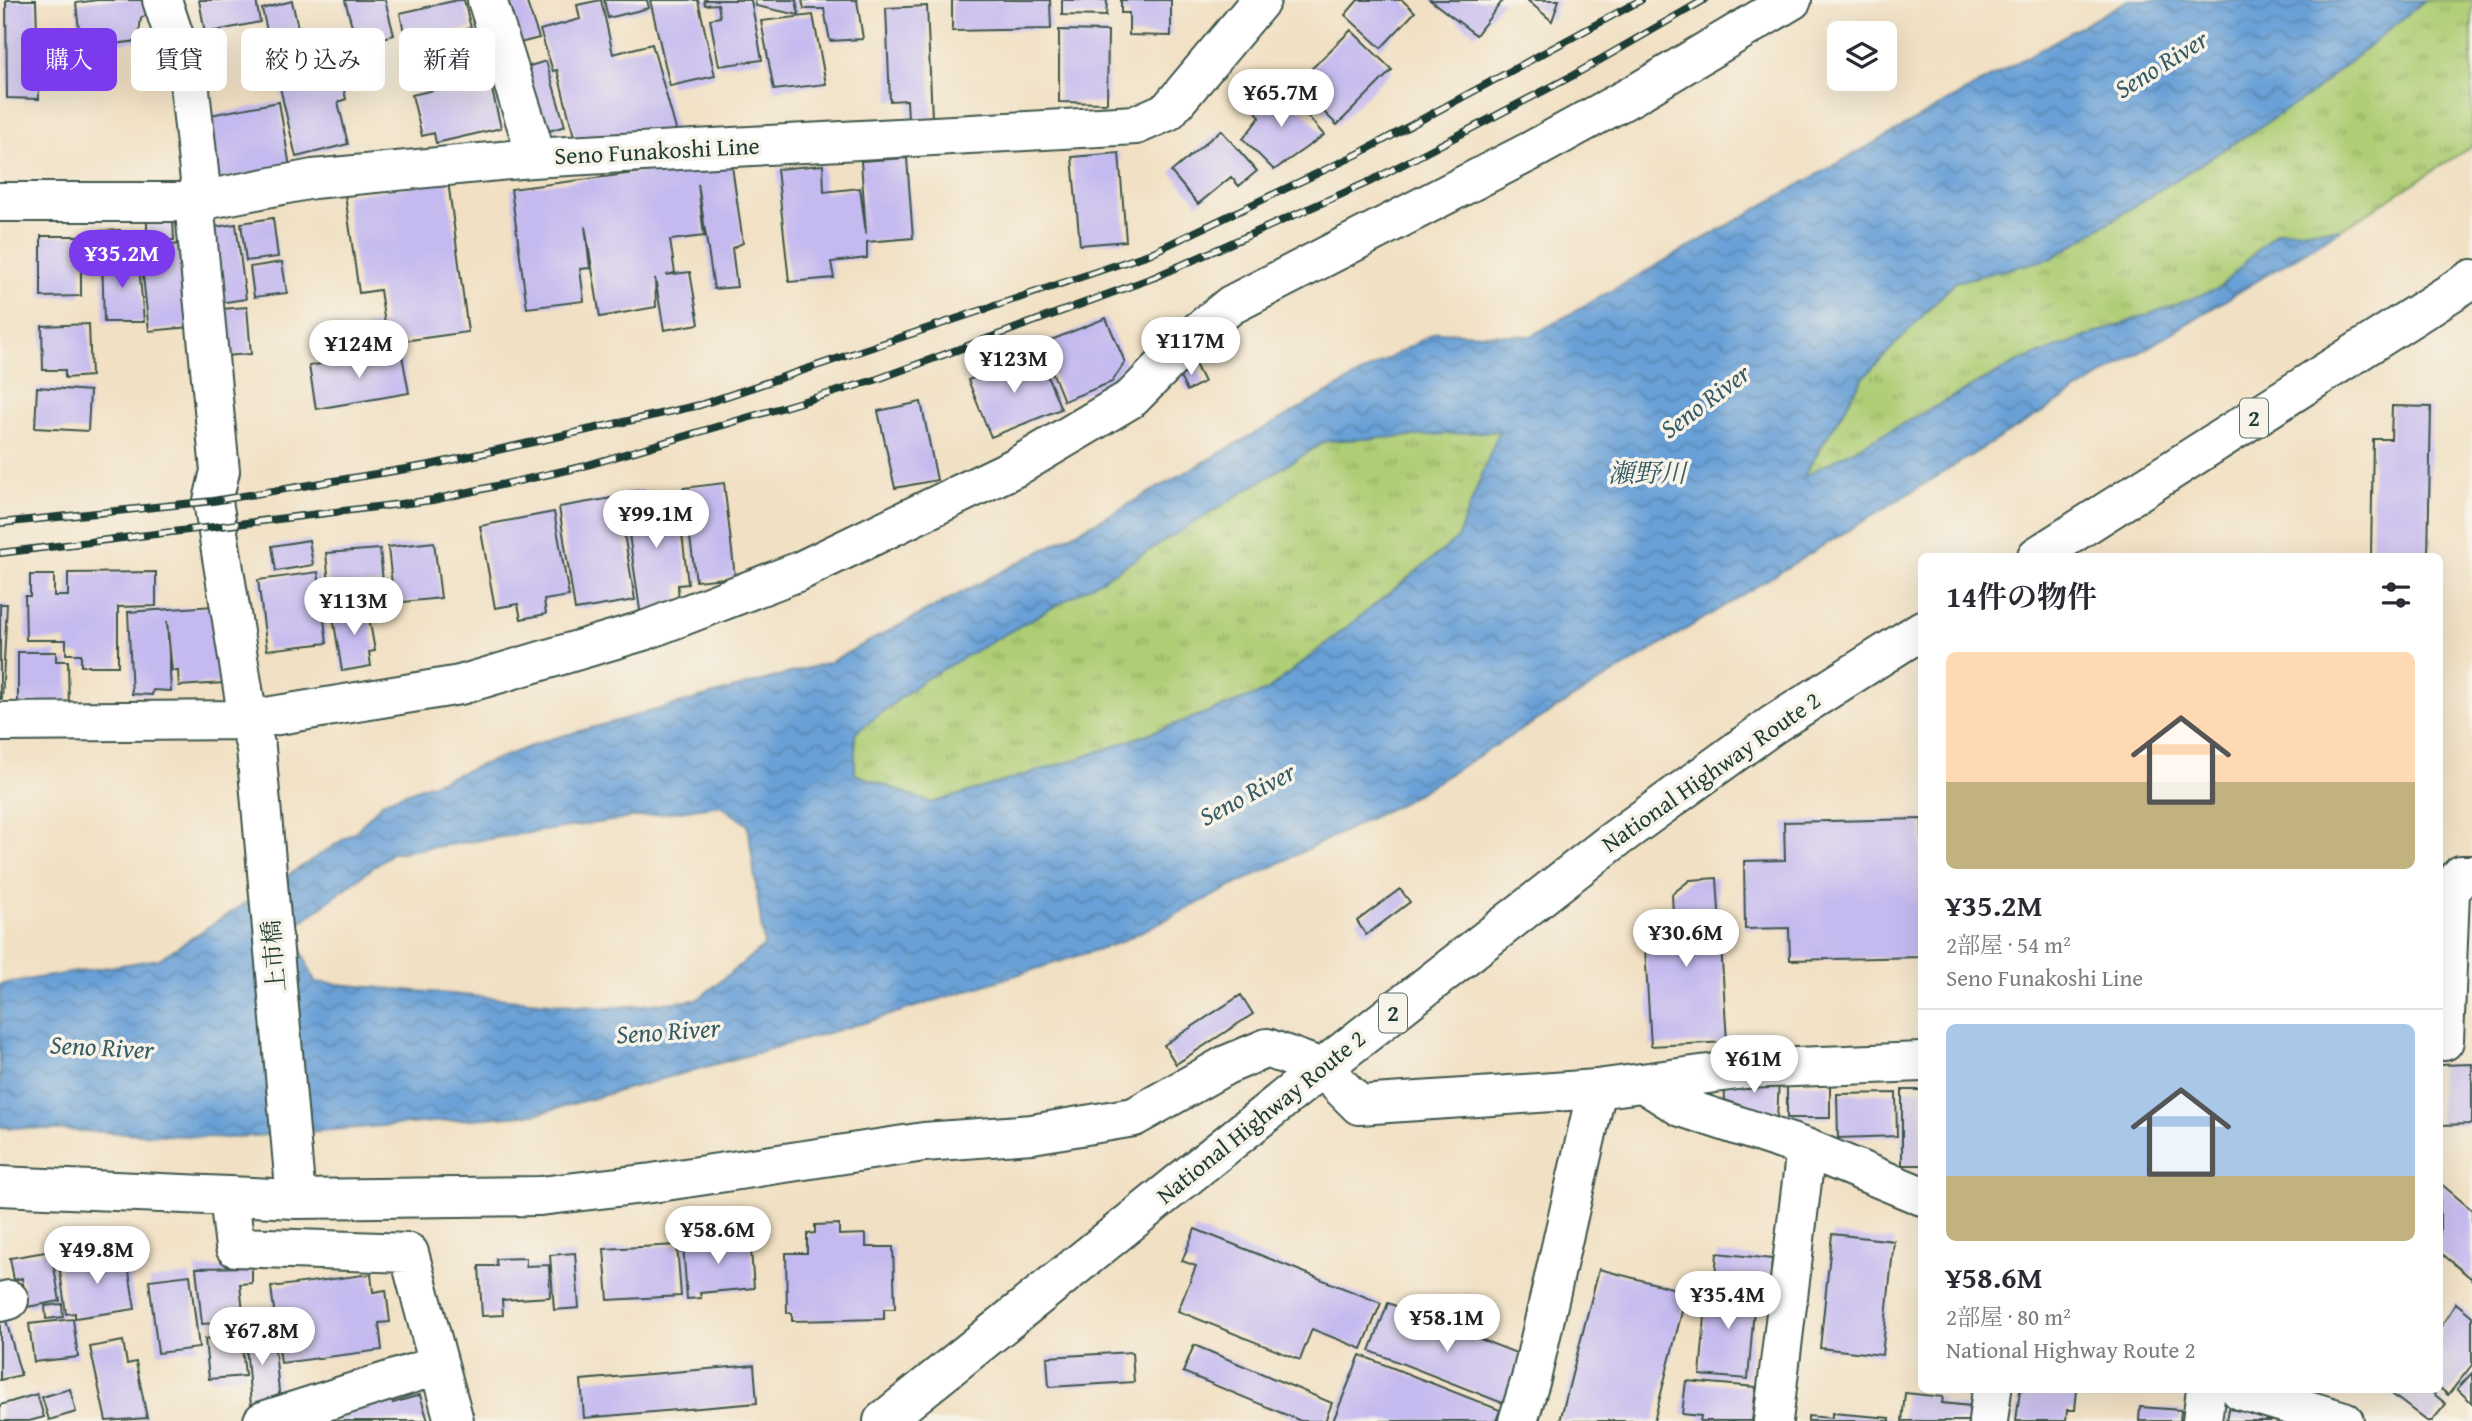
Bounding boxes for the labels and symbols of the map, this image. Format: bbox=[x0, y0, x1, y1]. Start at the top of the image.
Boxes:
water label: Seno River bbox=[2106, 19, 2216, 108]
pin: ¥65.7M bbox=[1224, 69, 1338, 129]
street label: Seno Funakoshi Line bbox=[553, 128, 761, 173]
pin: ¥35.2M bbox=[65, 230, 179, 290]
pin: ¥117M bbox=[1142, 318, 1240, 377]
pin: ¥124M bbox=[310, 320, 408, 380]
pin: ¥123M bbox=[965, 336, 1063, 395]
water label: Seno River bbox=[1651, 353, 1759, 448]
road number: 2 bbox=[2240, 398, 2268, 438]
water label: 瀬野川 bbox=[1608, 453, 1689, 492]
pin: ¥99.1M bbox=[599, 490, 713, 550]
pin: ¥113M bbox=[305, 578, 403, 637]
street label: National Highway Route 2 bbox=[1594, 683, 1827, 861]
water label: Seno River bbox=[1192, 751, 1303, 835]
pin: ¥30.6M bbox=[1629, 909, 1743, 969]
street label: 上市橋 bbox=[253, 919, 294, 993]
road number: 2 bbox=[1379, 994, 1407, 1032]
water label: Seno River bbox=[615, 1007, 723, 1054]
street label: National Highway Route 2 bbox=[1149, 1021, 1373, 1212]
water label: Seno River bbox=[49, 1024, 156, 1069]
pin: ¥61M bbox=[1713, 1036, 1795, 1095]
pin: ¥58.6M bbox=[661, 1206, 775, 1266]
pin: ¥49.8M bbox=[40, 1226, 154, 1286]
pin: ¥35.4M bbox=[1671, 1272, 1785, 1331]
pin: ¥58.1M bbox=[1390, 1294, 1504, 1354]
pin: ¥67.8M bbox=[205, 1308, 319, 1367]

